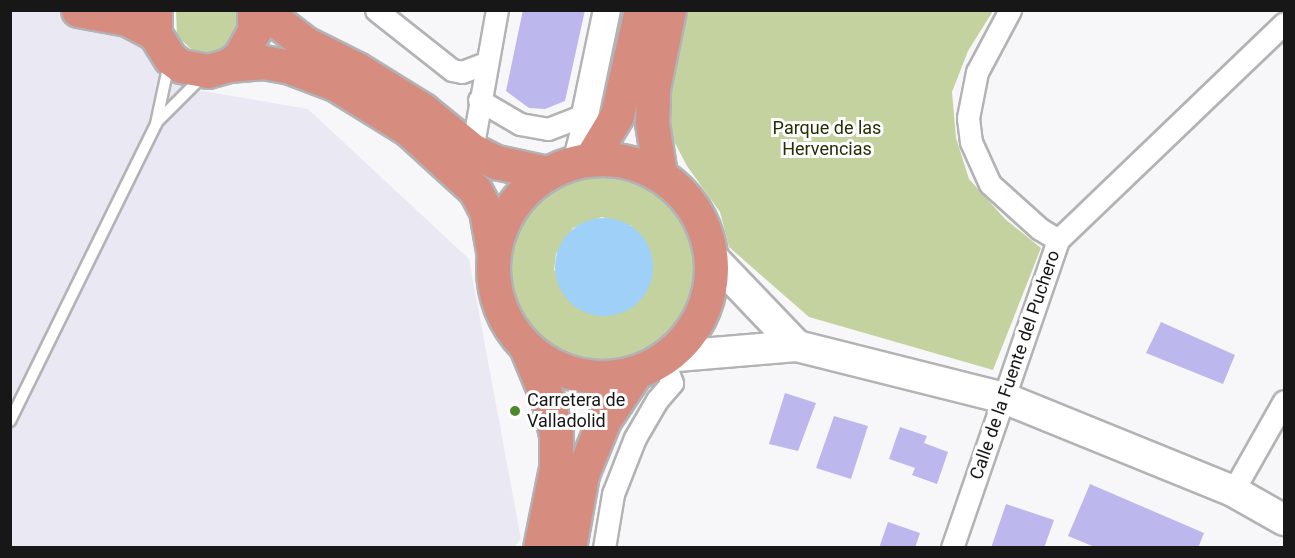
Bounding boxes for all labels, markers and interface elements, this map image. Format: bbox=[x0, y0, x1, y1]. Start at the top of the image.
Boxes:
park label: Parque de las Hervencias bbox=[773, 118, 881, 160]
street label: Calle de la Fuente del Puchero bbox=[966, 248, 1064, 482]
place label: Carretera de Valladolid bbox=[527, 390, 625, 432]
marker: Carretera de Valladolid bbox=[508, 404, 522, 418]

